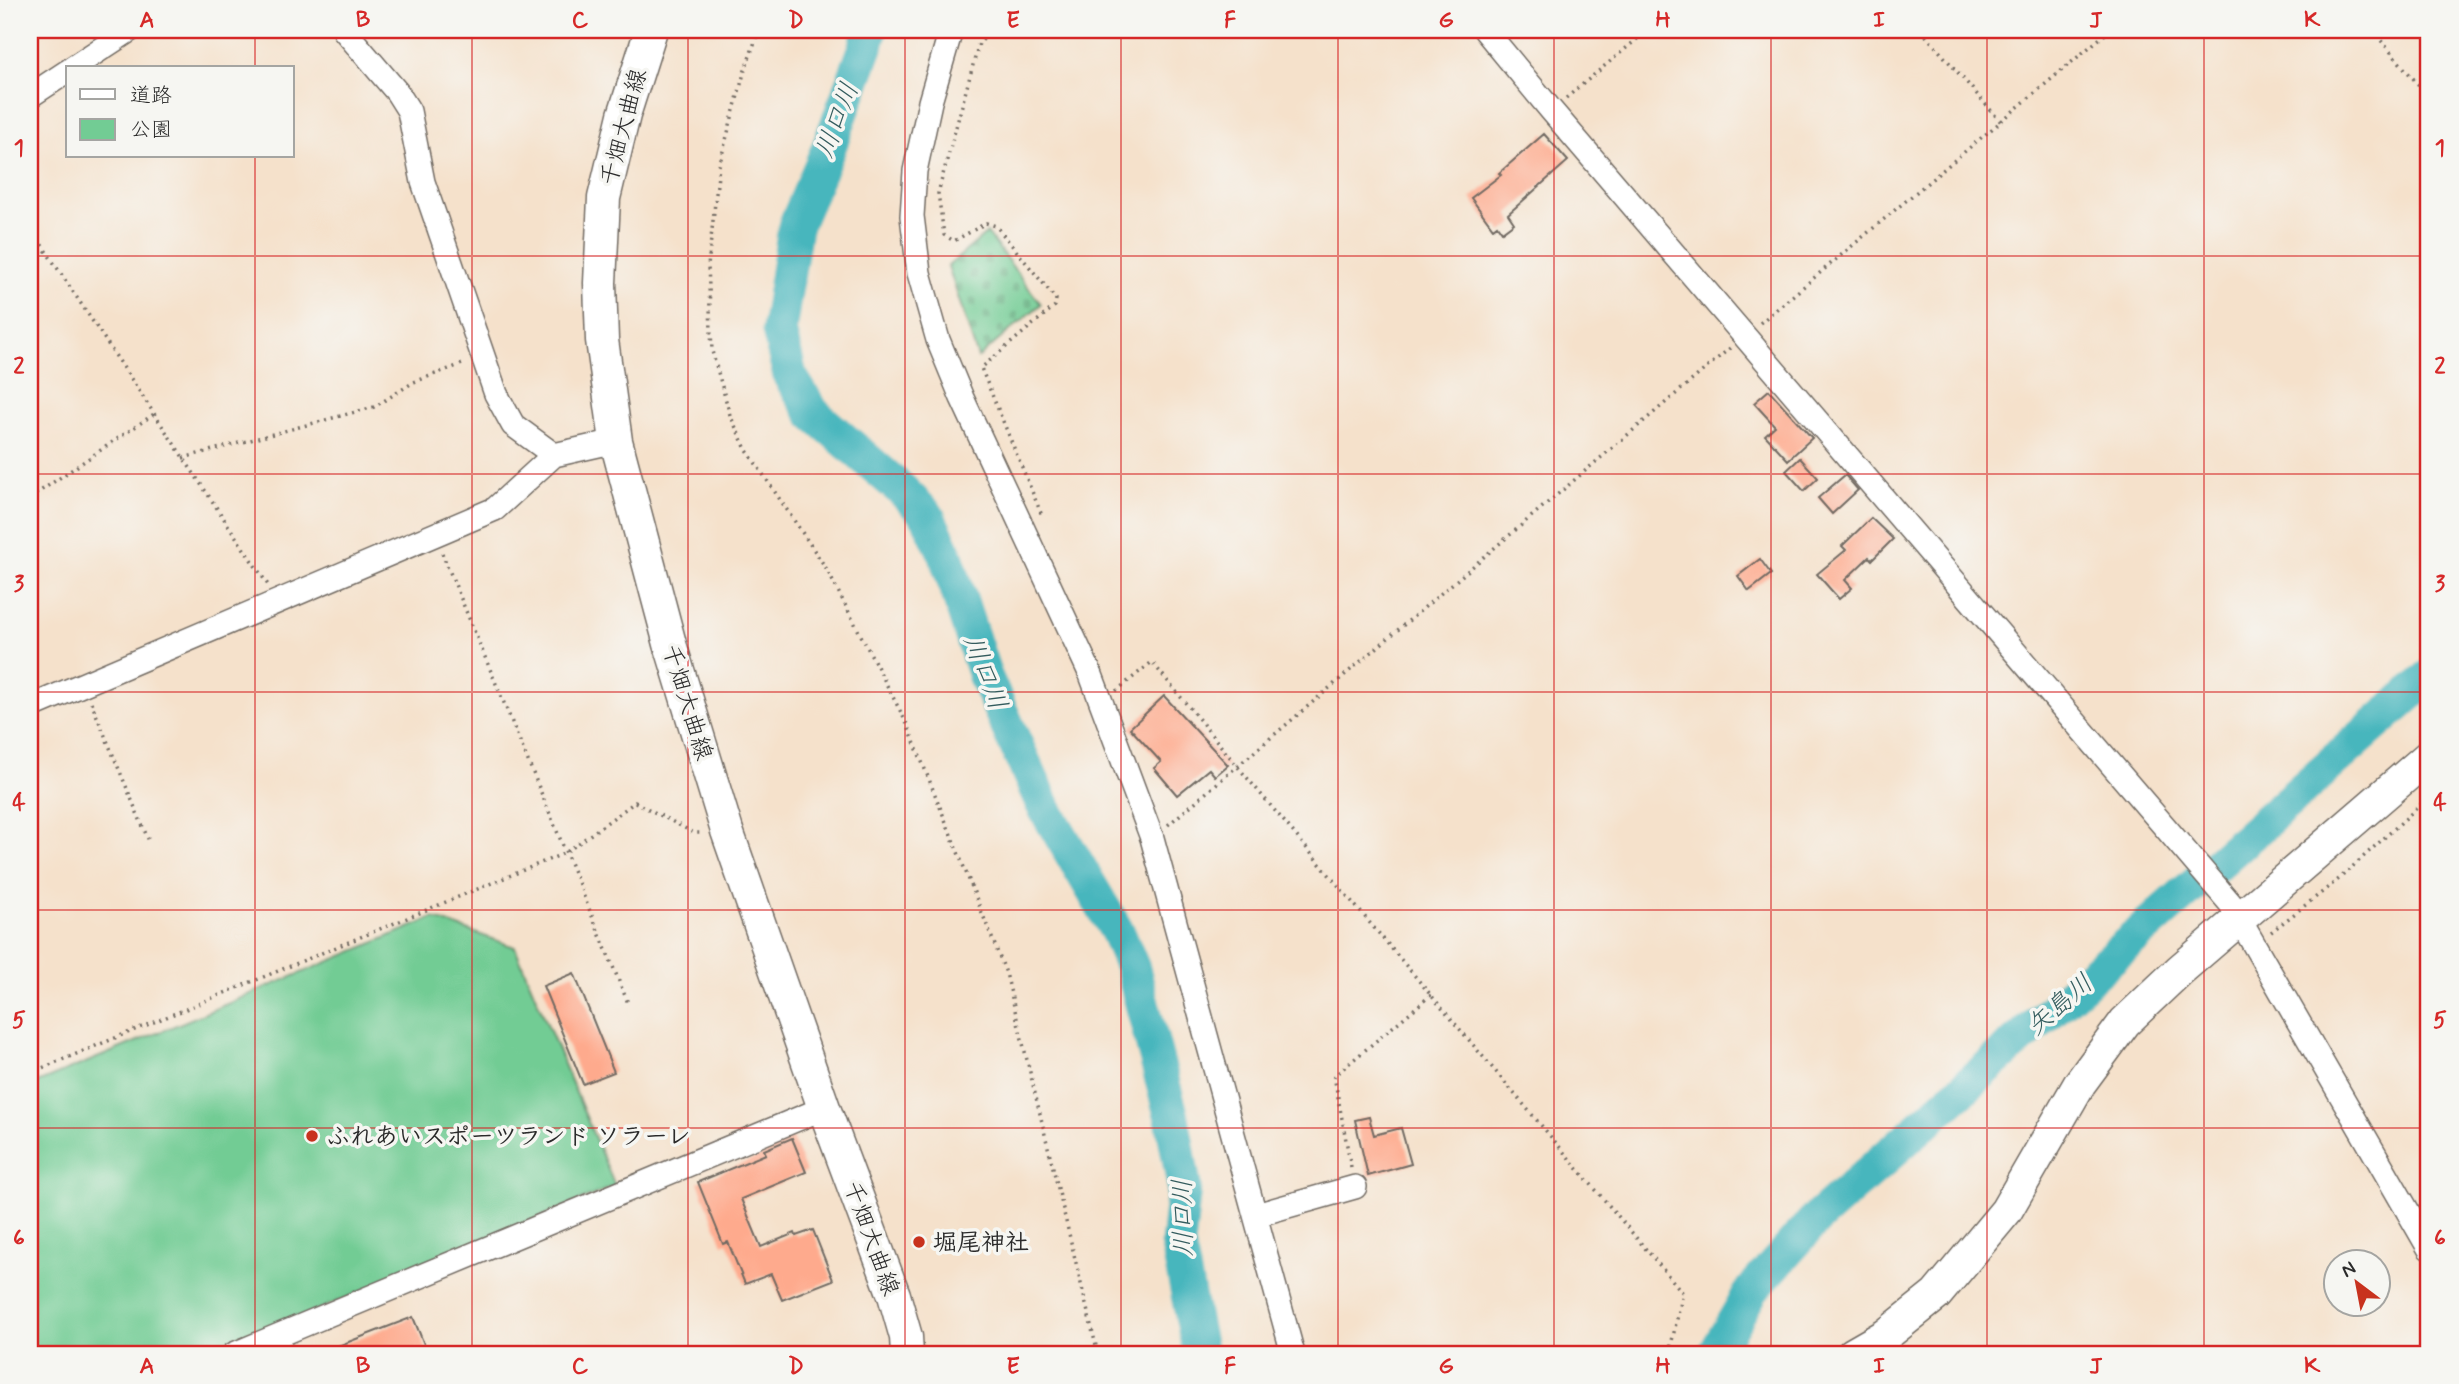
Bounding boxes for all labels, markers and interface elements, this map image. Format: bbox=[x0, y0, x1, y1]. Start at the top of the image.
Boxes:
text: A bbox=[139, 6, 155, 36]
text: B bbox=[356, 6, 371, 36]
text: C bbox=[572, 6, 589, 36]
text: D bbox=[788, 6, 804, 36]
text: E bbox=[1006, 6, 1020, 36]
text: F bbox=[1224, 6, 1236, 36]
text: G bbox=[1438, 6, 1454, 36]
text: H bbox=[1655, 6, 1671, 36]
text: I bbox=[1873, 6, 1885, 36]
text: J bbox=[2089, 6, 2103, 36]
text: K bbox=[2304, 6, 2321, 36]
street label: 千畑大曲線 bbox=[594, 65, 655, 189]
legend bbox=[66, 66, 294, 158]
water label: 川口川 bbox=[808, 78, 868, 163]
text: 道路 bbox=[130, 82, 172, 110]
text: 公園 bbox=[130, 116, 172, 144]
text: 1 bbox=[14, 134, 24, 164]
text: 1 bbox=[2435, 134, 2445, 164]
text: 2 bbox=[13, 352, 25, 382]
text: 2 bbox=[2434, 352, 2446, 382]
text: 3 bbox=[14, 570, 25, 600]
text: 3 bbox=[2435, 570, 2446, 600]
water label: 川口川 bbox=[954, 630, 1014, 715]
street label: 千畑大曲線 bbox=[654, 641, 719, 764]
text: 4 bbox=[12, 788, 26, 818]
text: 4 bbox=[2433, 788, 2447, 818]
water label: 矢島川 bbox=[2020, 967, 2101, 1044]
text: 5 bbox=[12, 1006, 26, 1036]
text: 5 bbox=[2433, 1006, 2447, 1036]
place label: ふれあいスポーツランド ソラーレ bbox=[326, 1122, 691, 1153]
marker: ふれあいスポーツランド ソラーレ bbox=[304, 1128, 320, 1144]
street label: 千畑大曲線 bbox=[836, 1177, 906, 1300]
water label: 川口川 bbox=[1166, 1179, 1202, 1257]
text: 6 bbox=[13, 1224, 25, 1254]
text: 6 bbox=[2434, 1224, 2446, 1254]
place label: 堀尾神社 bbox=[933, 1228, 1029, 1259]
marker: 堀尾神社 bbox=[911, 1234, 927, 1250]
north arrow bbox=[2322, 1248, 2392, 1318]
text: N bbox=[2337, 1256, 2361, 1284]
text: A bbox=[139, 1352, 155, 1382]
text: B bbox=[356, 1352, 371, 1382]
text: C bbox=[572, 1352, 589, 1382]
text: D bbox=[788, 1352, 804, 1382]
text: E bbox=[1006, 1352, 1020, 1382]
text: F bbox=[1224, 1352, 1236, 1382]
text: G bbox=[1438, 1352, 1454, 1382]
text: H bbox=[1655, 1352, 1671, 1382]
text: I bbox=[1873, 1352, 1885, 1382]
text: J bbox=[2089, 1352, 2103, 1382]
text: K bbox=[2304, 1352, 2321, 1382]

